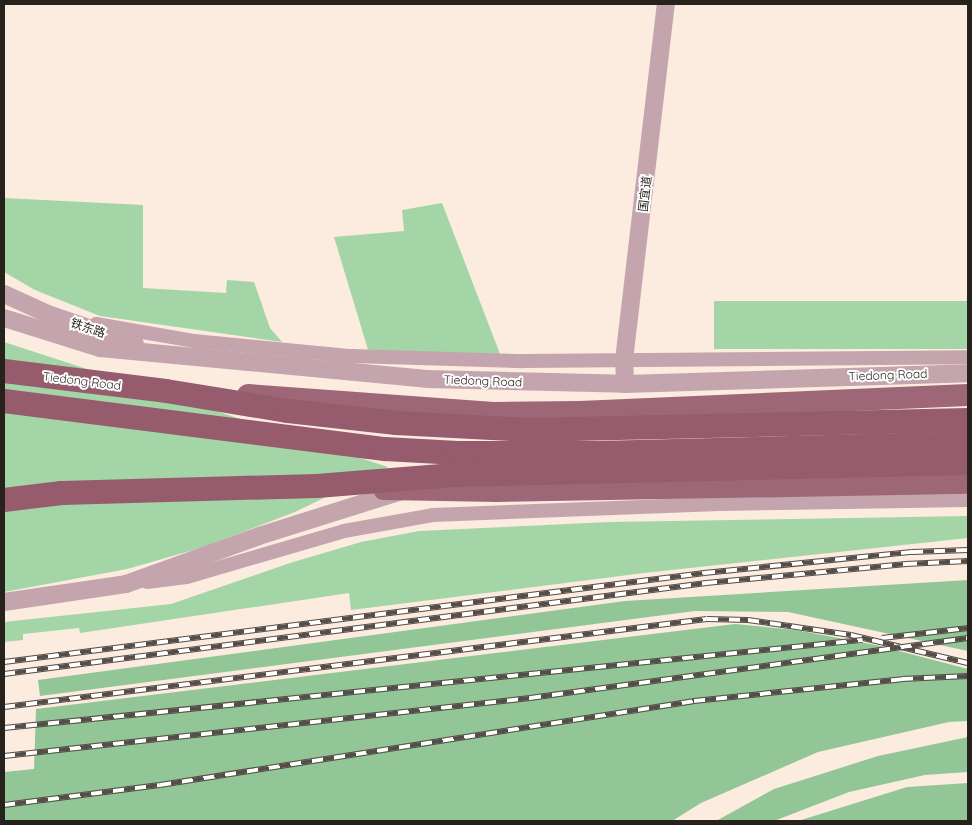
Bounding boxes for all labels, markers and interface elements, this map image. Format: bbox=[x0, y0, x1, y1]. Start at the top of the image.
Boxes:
street label: 国宜道 bbox=[636, 175, 654, 213]
street label: 铁东路 bbox=[69, 315, 107, 341]
street label: Tiedong Road bbox=[848, 366, 928, 384]
street label: Tiedong Road bbox=[42, 369, 122, 393]
street label: Tiedong Road bbox=[443, 372, 523, 390]

